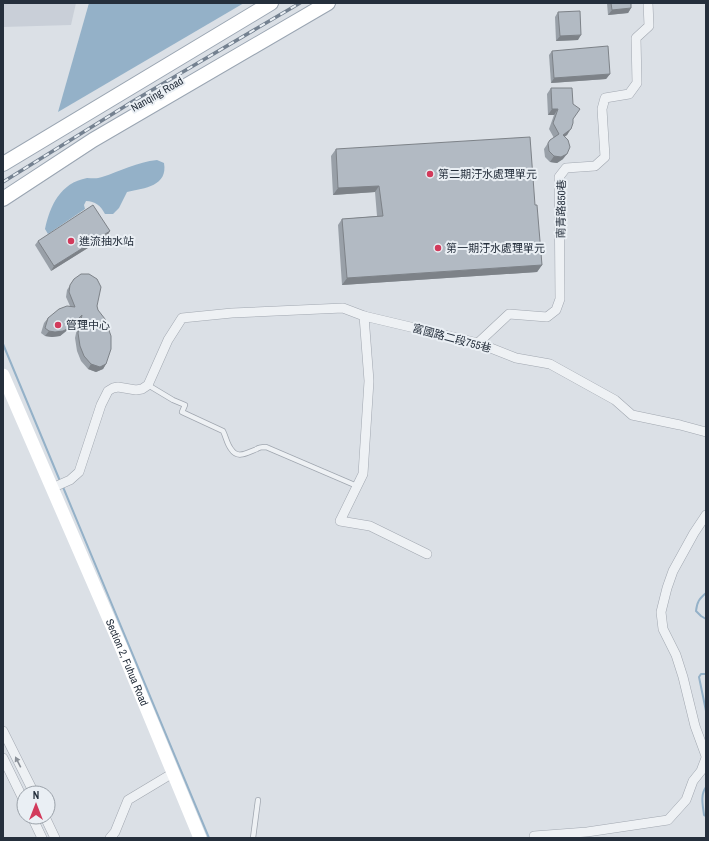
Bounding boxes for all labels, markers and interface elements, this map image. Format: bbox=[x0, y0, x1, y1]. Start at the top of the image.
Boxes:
street label: Nanqing Road bbox=[128, 73, 186, 115]
place label: 第二期汙水處理單元 bbox=[438, 167, 537, 181]
marker: 第二期汙水處理單元 bbox=[425, 169, 435, 179]
street label: 南青路850巷 bbox=[553, 179, 569, 239]
place label: 進流抽水站 bbox=[79, 234, 134, 248]
marker: 進流抽水站 bbox=[66, 236, 76, 246]
place label: 第一期汙水處理單元 bbox=[446, 241, 545, 255]
marker: 第一期汙水處理單元 bbox=[433, 243, 443, 253]
place label: 管理中心 bbox=[66, 318, 110, 332]
marker: 管理中心 bbox=[53, 320, 63, 330]
street label: 富國路二段755巷 bbox=[411, 321, 493, 355]
street label: Section 2, Fuhua Road bbox=[103, 617, 152, 708]
one-way arrow bbox=[15, 756, 22, 768]
north arrow bbox=[16, 785, 56, 825]
text: N bbox=[33, 788, 39, 802]

